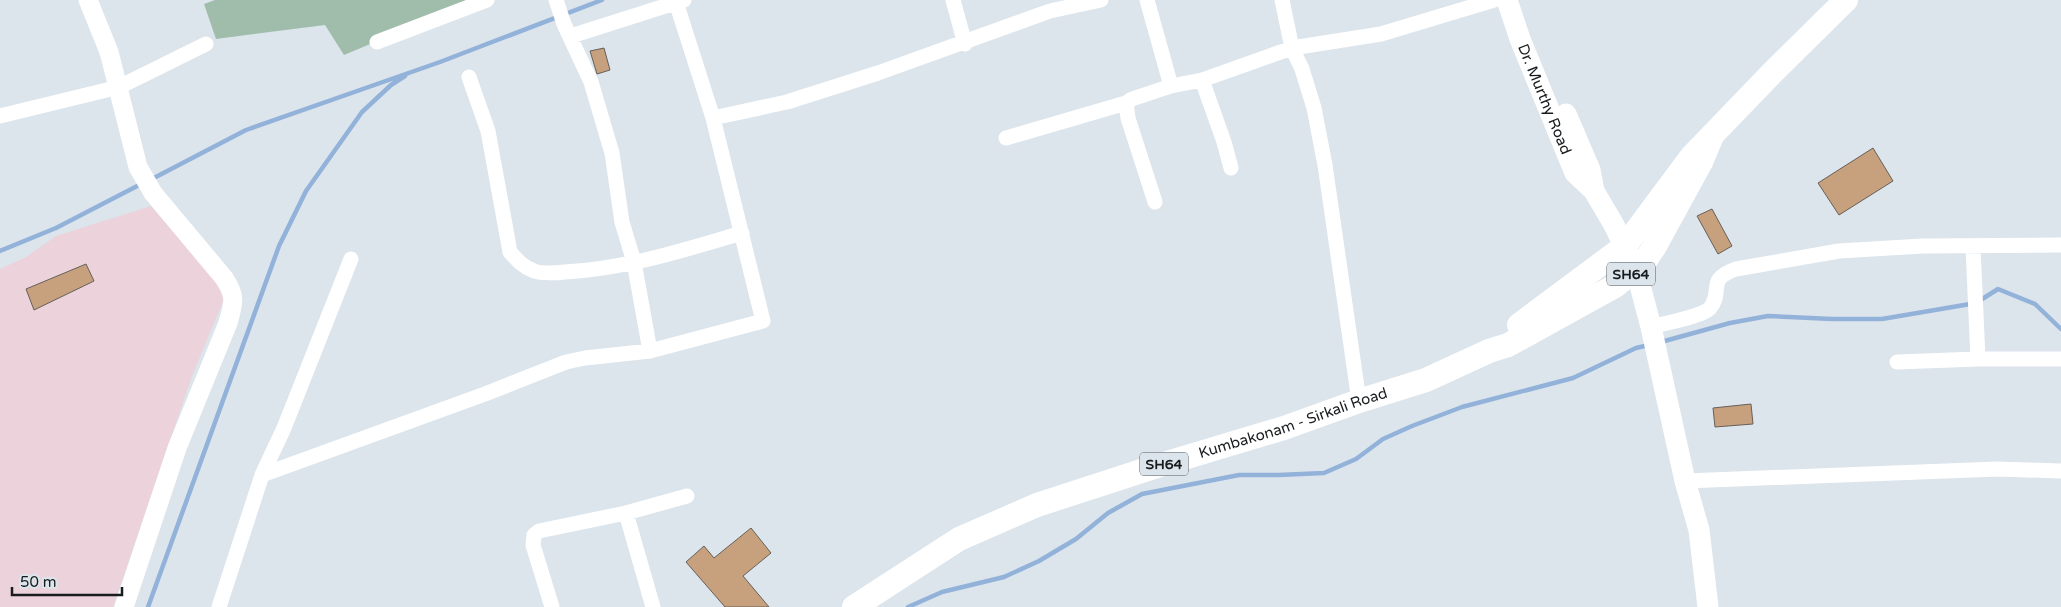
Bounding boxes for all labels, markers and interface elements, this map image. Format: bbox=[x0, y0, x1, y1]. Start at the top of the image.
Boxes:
street label: Dr. Murthy Road bbox=[1514, 41, 1575, 157]
road number: SH64 bbox=[1607, 262, 1655, 286]
street label: Kumbakonam - Sirkali Road bbox=[1196, 384, 1390, 462]
road number: SH64 bbox=[1140, 452, 1188, 476]
scale bar bbox=[12, 564, 122, 596]
text: 50 m bbox=[20, 573, 57, 591]

